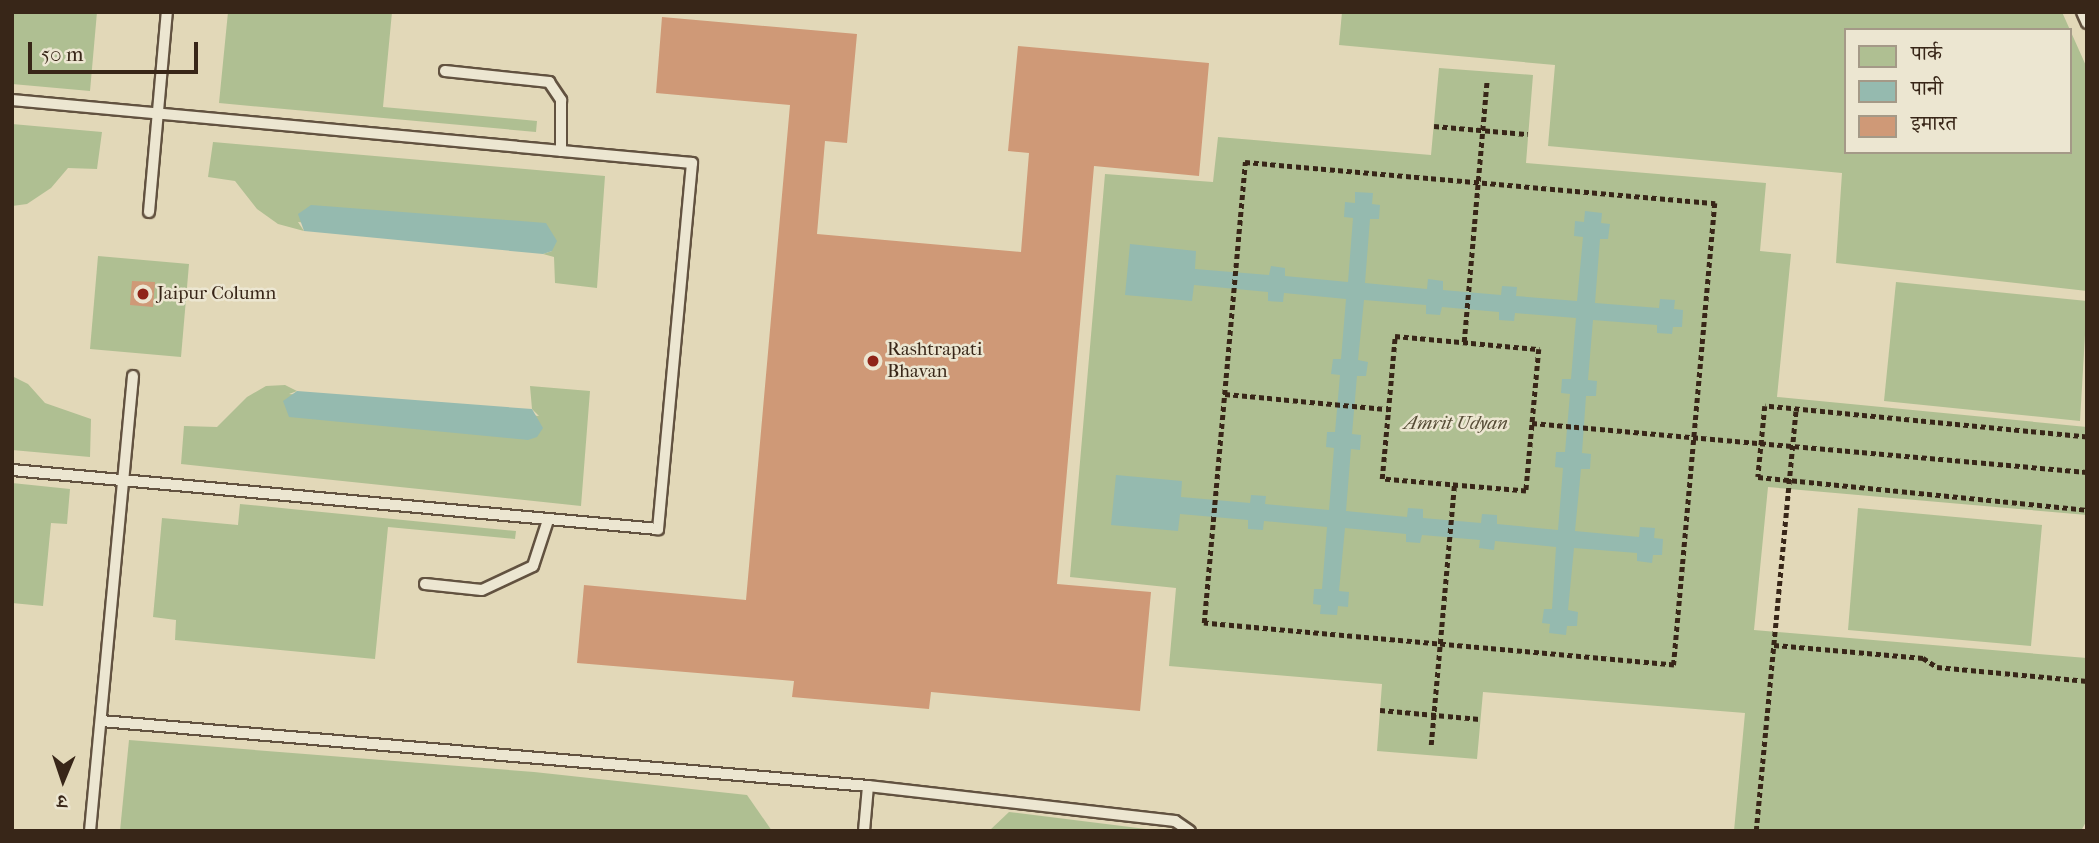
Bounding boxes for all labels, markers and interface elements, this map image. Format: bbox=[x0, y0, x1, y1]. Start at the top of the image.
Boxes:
scale bar bbox=[32, 28, 201, 72]
legend bbox=[1843, 28, 2071, 154]
text: पार्क bbox=[1911, 41, 1942, 65]
text: 50 m bbox=[41, 42, 84, 66]
text: पानी bbox=[1911, 76, 1943, 100]
text: इमारत bbox=[1911, 111, 1957, 135]
place label: Jaipur Column bbox=[157, 283, 276, 305]
marker: Jaipur Column bbox=[135, 286, 151, 302]
place label: Rashtrapati Bhavan bbox=[887, 339, 982, 383]
marker: Rashtrapati Bhavan bbox=[865, 353, 881, 369]
park label: Amrit Udyan bbox=[1404, 413, 1508, 435]
north arrow bbox=[28, 745, 98, 815]
text: उ bbox=[57, 790, 67, 812]

